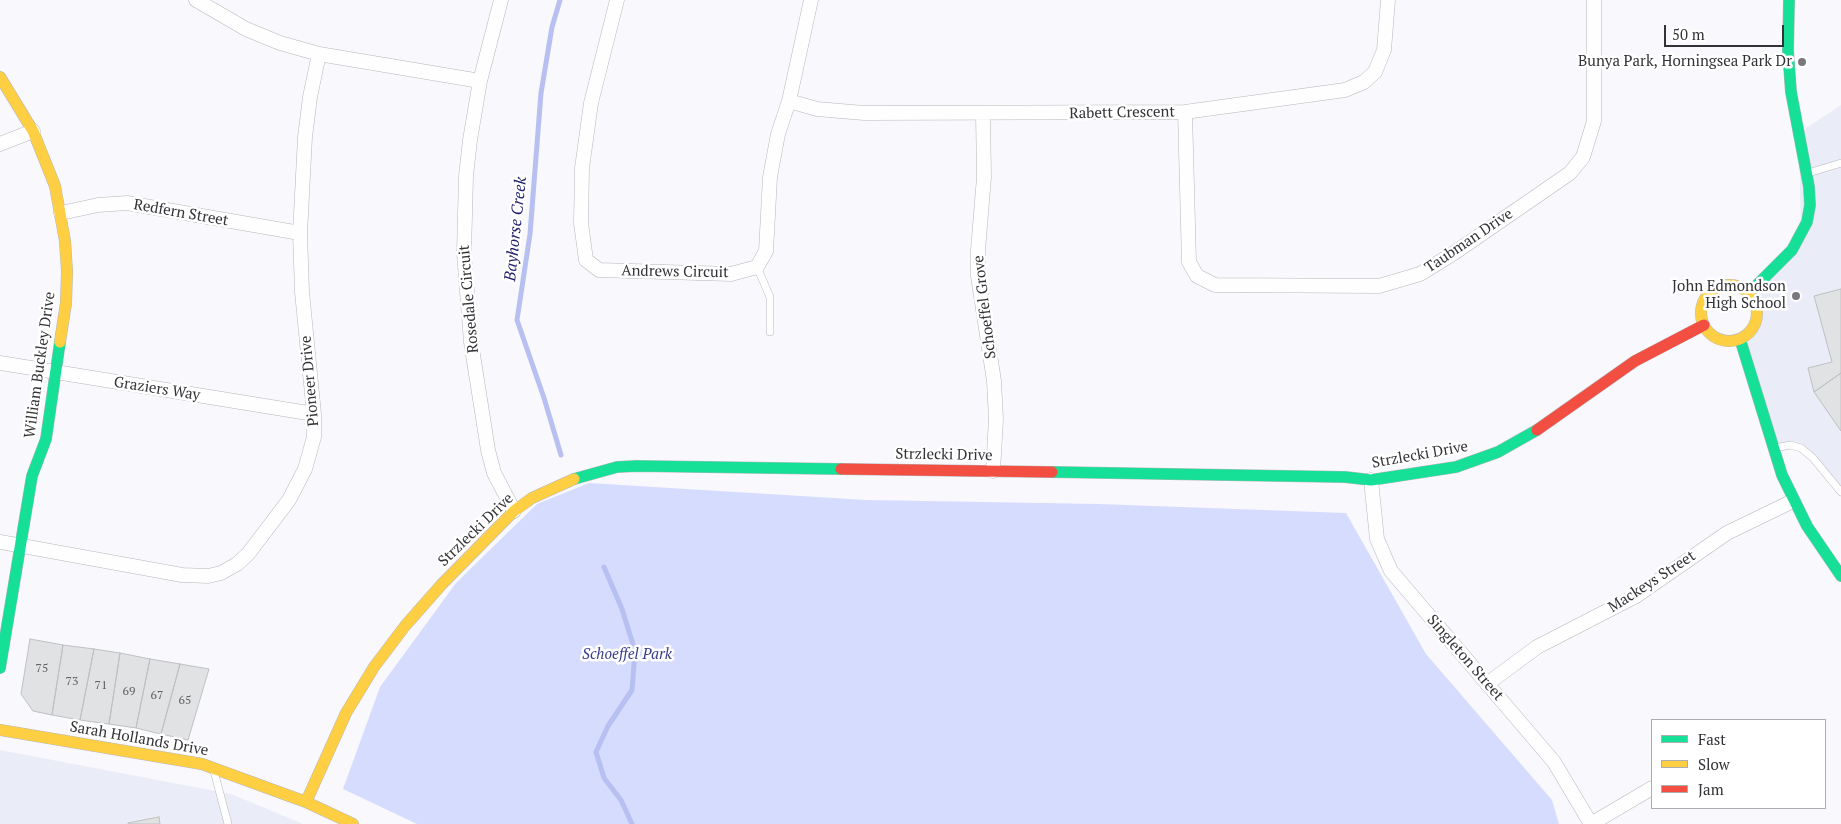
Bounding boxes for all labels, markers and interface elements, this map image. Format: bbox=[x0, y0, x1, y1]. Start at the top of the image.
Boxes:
scale bar bbox=[1666, 15, 1786, 47]
text: 50 m bbox=[1672, 24, 1705, 44]
place label: Bunya Park, Horningsea Park Dr bbox=[1578, 53, 1792, 71]
marker: Bunya Park, Horningsea Park Dr bbox=[1796, 56, 1808, 68]
street label: Rabett Crescent bbox=[1069, 103, 1175, 123]
water label: Bayhorse Creek bbox=[501, 176, 531, 282]
street label: Redfern Street bbox=[132, 196, 230, 230]
street label: Taubman Drive bbox=[1422, 205, 1516, 277]
street label: Rosedale Circuit bbox=[455, 244, 483, 354]
street label: Schoeffel Grove bbox=[970, 254, 1000, 360]
street label: Andrews Circuit bbox=[621, 262, 729, 282]
place label: John Edmondson High School bbox=[1672, 278, 1786, 313]
marker: John Edmondson High School bbox=[1790, 290, 1802, 302]
street label: William Buckley Drive bbox=[21, 291, 59, 439]
street label: Pioneer Drive bbox=[297, 335, 323, 427]
street label: Graziers Way bbox=[113, 373, 201, 405]
street label: Strzlecki Drive bbox=[1370, 438, 1470, 472]
street label: Strzlecki Drive bbox=[895, 445, 993, 465]
street label: Strzlecki Drive bbox=[435, 490, 517, 570]
street label: Mackeys Street bbox=[1605, 547, 1699, 617]
street label: Singleton Street bbox=[1423, 611, 1507, 705]
park label: Schoeffel Park bbox=[582, 646, 672, 664]
house number: 75 bbox=[36, 662, 48, 676]
house number: 73 bbox=[66, 675, 78, 689]
house number: 71 bbox=[95, 679, 107, 693]
house number: 69 bbox=[123, 685, 135, 699]
house number: 67 bbox=[151, 689, 163, 703]
house number: 65 bbox=[179, 694, 191, 708]
street label: Sarah Hollands Drive bbox=[68, 718, 210, 760]
legend bbox=[1651, 719, 1826, 809]
text: Fast bbox=[1698, 729, 1726, 749]
text: Slow bbox=[1698, 754, 1730, 774]
text: Jam bbox=[1698, 779, 1724, 799]

